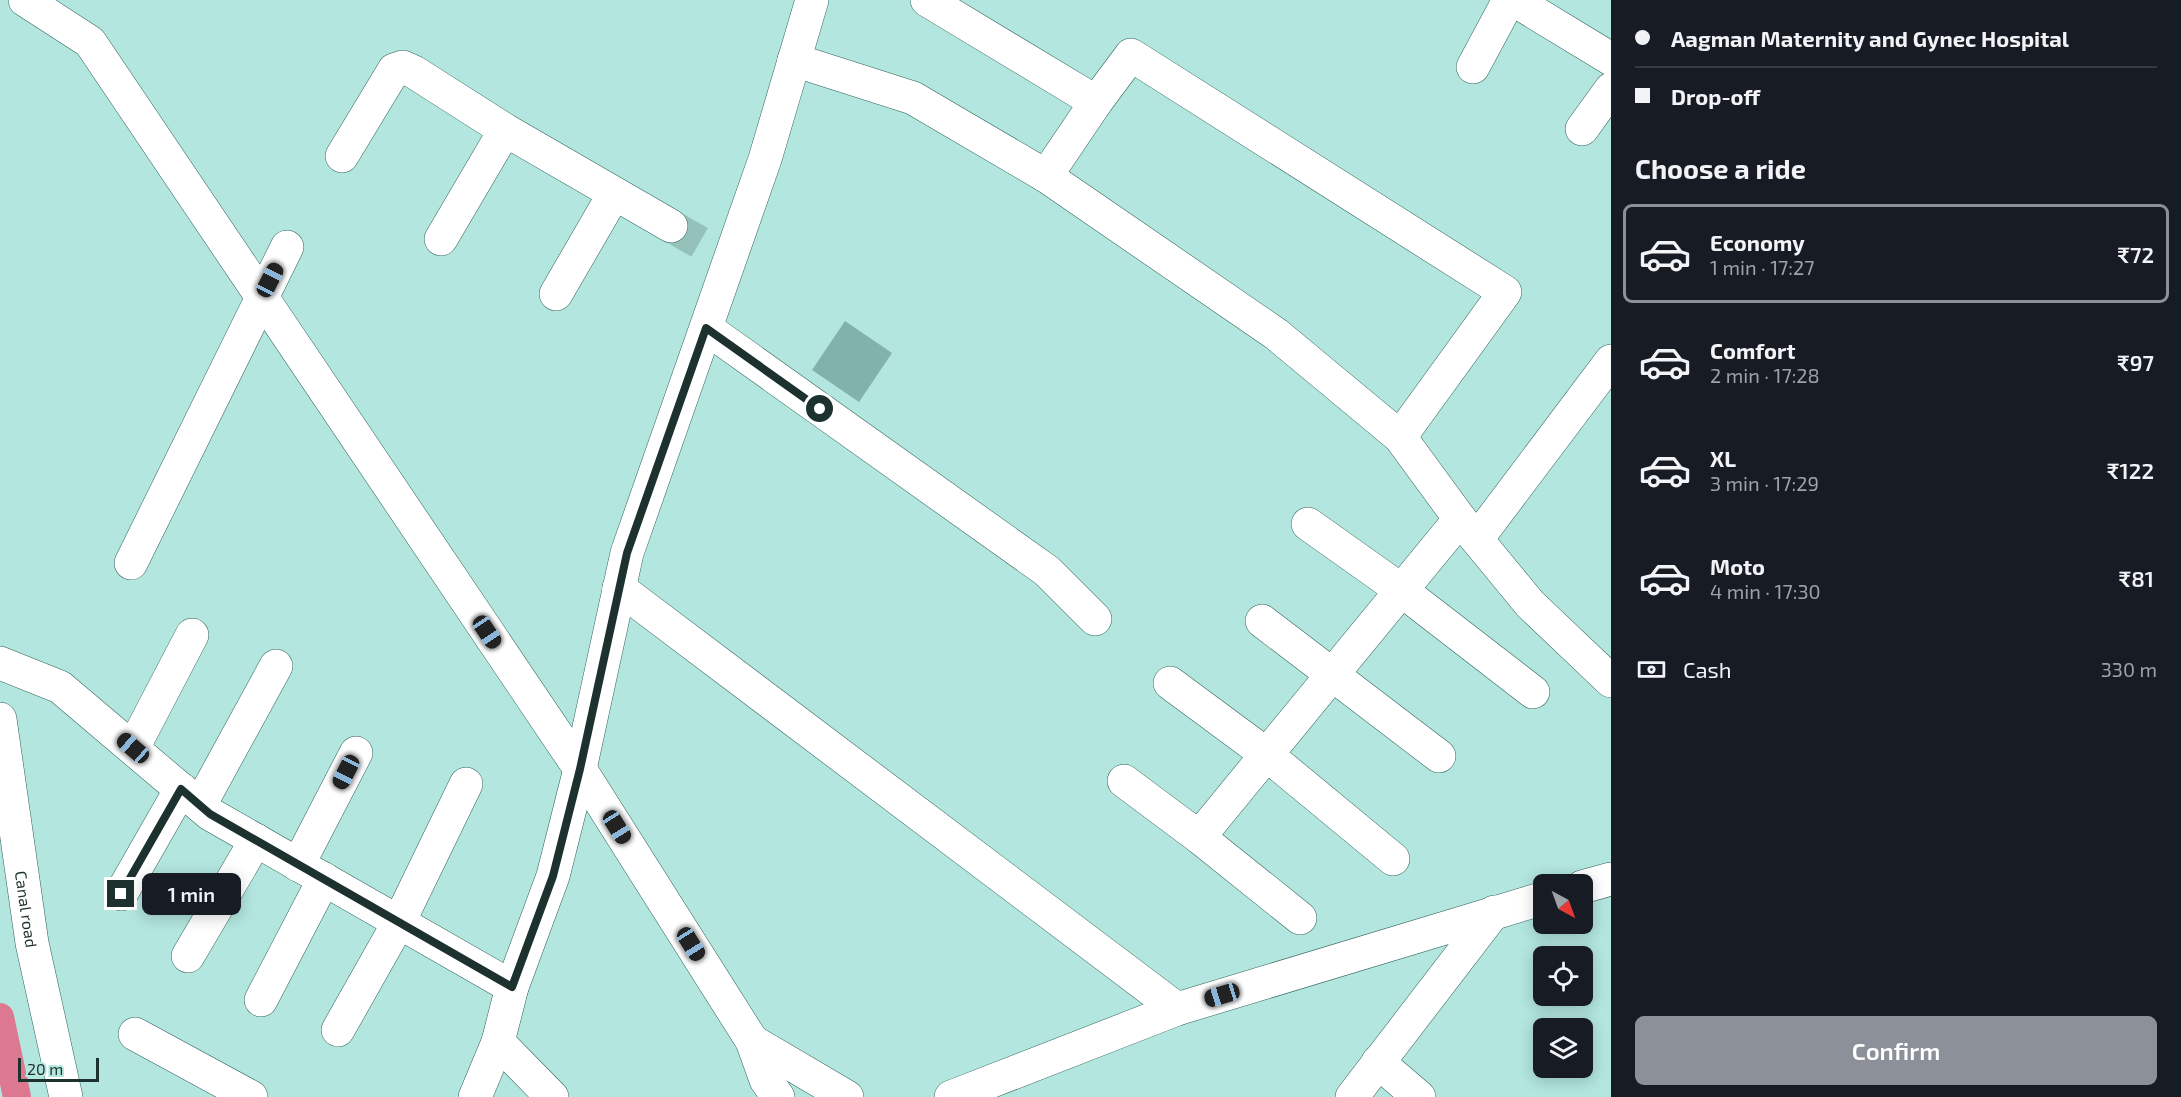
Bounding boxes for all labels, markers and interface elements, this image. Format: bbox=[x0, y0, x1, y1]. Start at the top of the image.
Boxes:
text: Aagman Maternity and Gynec Hospital bbox=[1671, 25, 2069, 51]
text: Drop-off bbox=[1671, 83, 1760, 109]
text: Choose a ride bbox=[1635, 152, 1806, 184]
icon: car bbox=[1638, 227, 1692, 281]
text: Economy bbox=[1710, 229, 1805, 255]
text: ₹72 bbox=[2117, 241, 2154, 267]
text: 1 min · 17:27 bbox=[1710, 255, 1815, 279]
car bbox=[254, 260, 286, 300]
icon: car bbox=[1638, 335, 1692, 389]
text: Comfort bbox=[1710, 337, 1795, 363]
text: ₹97 bbox=[2117, 349, 2154, 375]
text: 2 min · 17:28 bbox=[1710, 363, 1820, 387]
route start bbox=[806, 395, 833, 422]
icon: car bbox=[1638, 443, 1692, 497]
text: XL bbox=[1710, 445, 1736, 471]
text: ₹122 bbox=[2107, 457, 2154, 483]
text: 3 min · 17:29 bbox=[1710, 471, 1819, 495]
icon: car bbox=[1638, 551, 1692, 605]
text: Moto bbox=[1710, 553, 1765, 579]
text: ₹81 bbox=[2118, 565, 2154, 591]
text: 4 min · 17:30 bbox=[1710, 579, 1821, 603]
car bbox=[469, 612, 505, 652]
icon: cash bbox=[1635, 653, 1668, 686]
text: Cash bbox=[1683, 656, 1732, 682]
text: 330 m bbox=[2101, 657, 2157, 681]
car bbox=[114, 729, 152, 767]
car bbox=[330, 752, 362, 792]
car bbox=[600, 807, 634, 847]
street label: Canal road bbox=[12, 869, 42, 949]
callout: 1 min bbox=[142, 873, 241, 915]
north arrow bbox=[1533, 874, 1593, 934]
map controls bbox=[1533, 874, 1593, 1078]
route end bbox=[107, 880, 134, 907]
text: 1 min bbox=[168, 882, 215, 906]
car bbox=[674, 924, 708, 964]
button: locate bbox=[1533, 946, 1593, 1006]
car bbox=[1202, 981, 1242, 1009]
button: Confirm bbox=[1635, 1016, 2157, 1085]
button: layers bbox=[1533, 1018, 1593, 1078]
scale bar bbox=[18, 1055, 99, 1082]
text: 20 m bbox=[27, 1059, 63, 1078]

